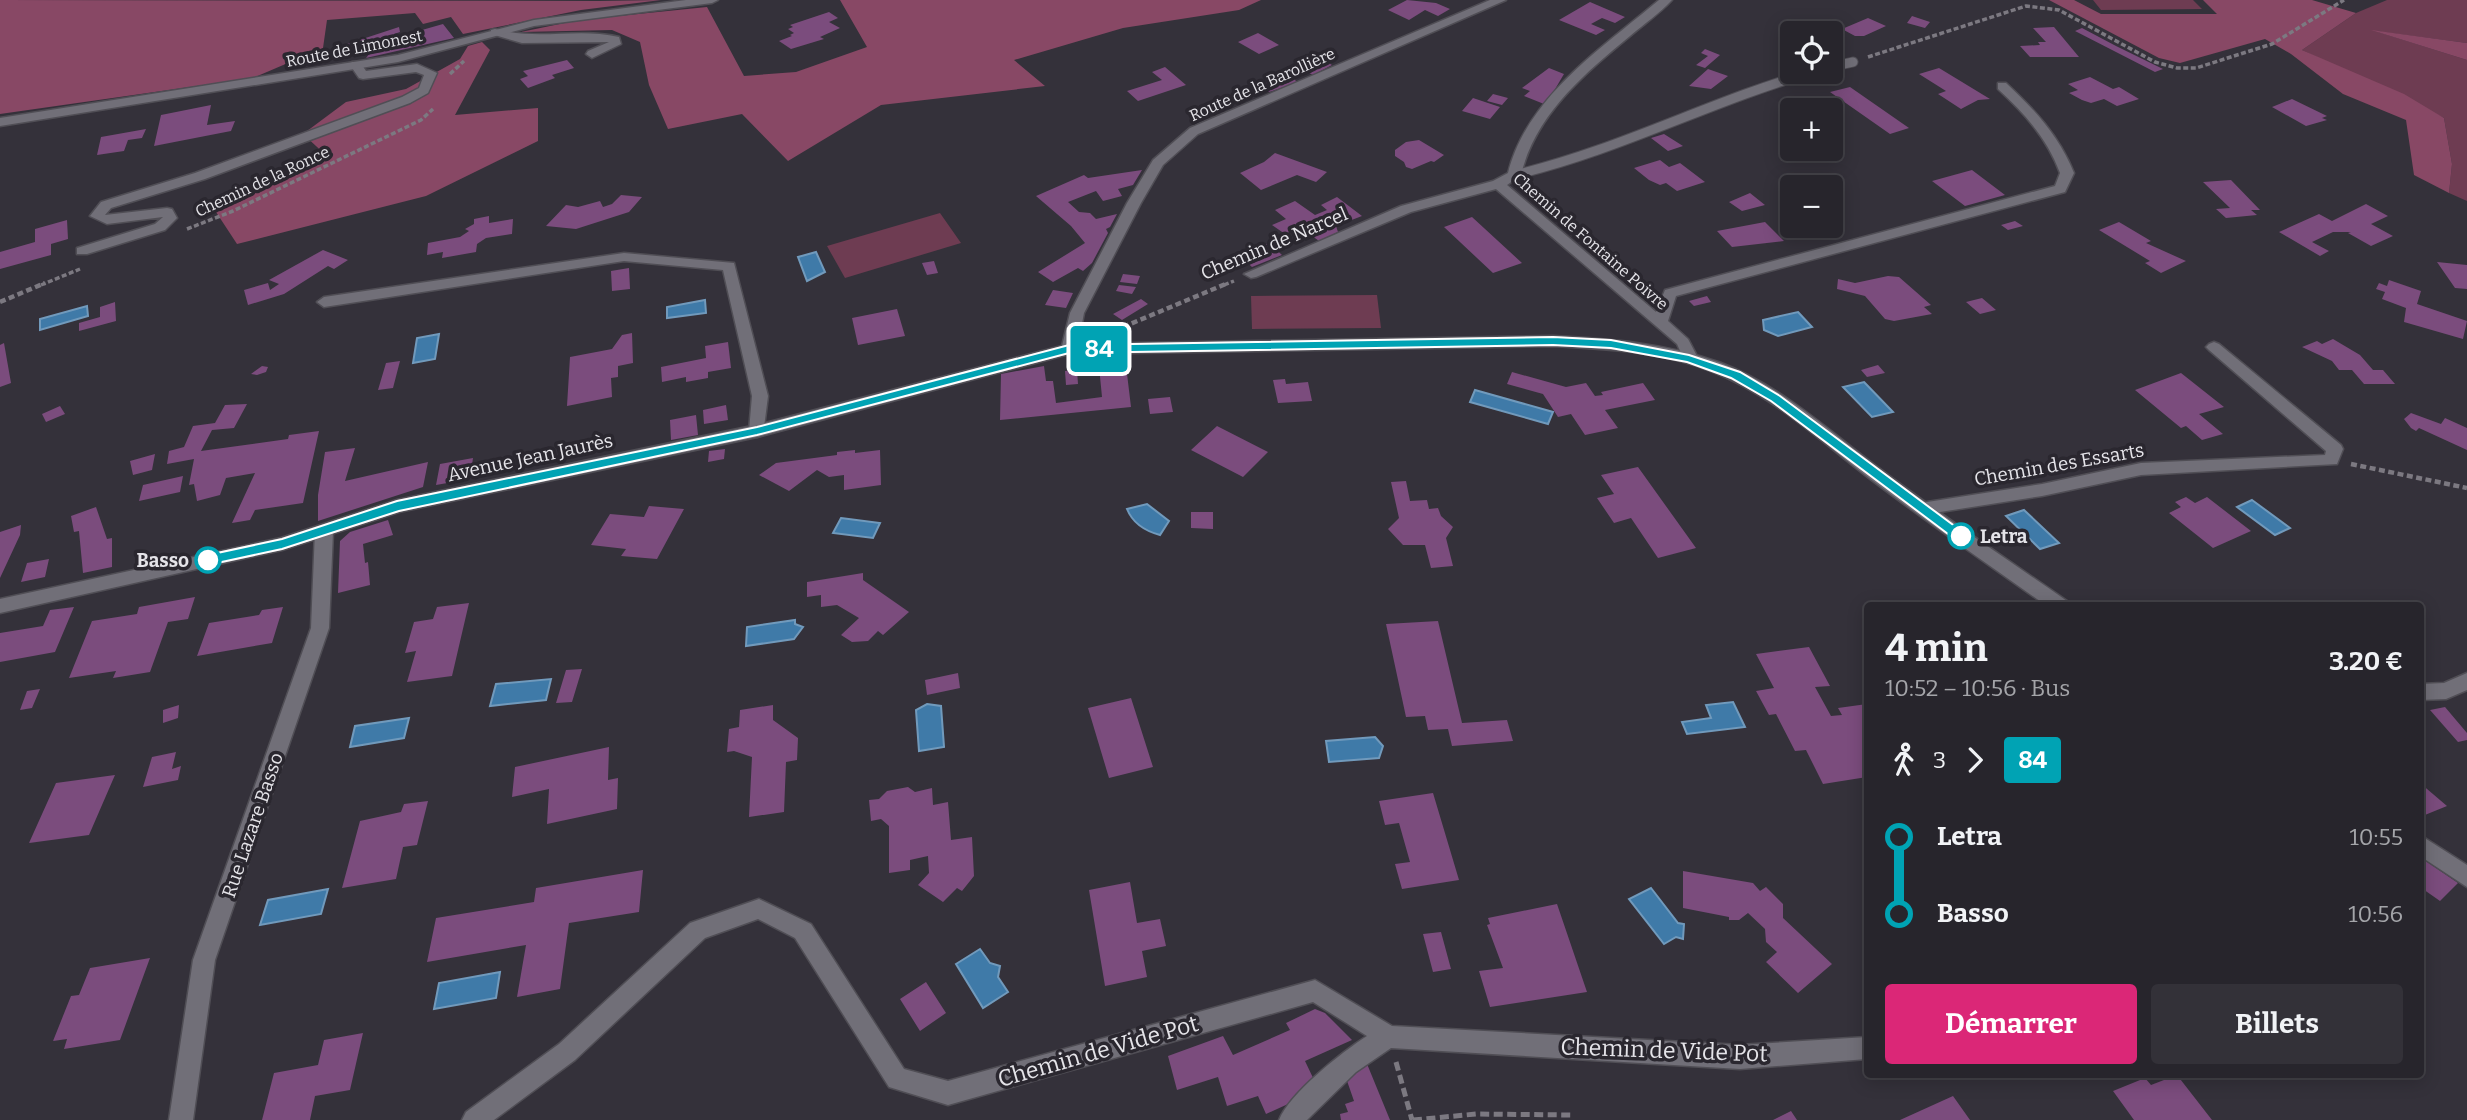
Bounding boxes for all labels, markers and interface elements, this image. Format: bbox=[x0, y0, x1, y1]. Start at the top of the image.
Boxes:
map controls bbox=[1780, 21, 1843, 238]
button: locate bbox=[1780, 21, 1843, 84]
street label: Route de Limonest bbox=[284, 26, 424, 71]
street label: Route de la Barollière bbox=[1186, 44, 1338, 125]
button: + bbox=[1780, 98, 1843, 161]
street label: Chemin de la Ronce bbox=[192, 142, 332, 221]
street label: Chemin de Fontaine Poivre bbox=[1509, 169, 1672, 314]
button: − bbox=[1780, 175, 1843, 238]
street label: Chemin de Narcel bbox=[1197, 202, 1351, 285]
line badge: 84 bbox=[1068, 326, 1130, 372]
text: 84 bbox=[1084, 335, 1114, 363]
street label: Avenue Jean Jaurès bbox=[445, 429, 615, 486]
street label: Chemin des Essarts bbox=[1972, 438, 2146, 491]
marker: Letra bbox=[1948, 523, 1974, 549]
place label: Letra bbox=[1980, 525, 2028, 548]
marker: Basso bbox=[195, 547, 221, 573]
place label: Basso bbox=[137, 549, 189, 572]
text: 4 min bbox=[1885, 625, 1988, 671]
text: 3.20 € bbox=[2329, 646, 2403, 677]
text: 10:52 – 10:56 · Bus bbox=[1885, 674, 2070, 702]
icon: walk bbox=[1885, 741, 1923, 779]
icon: forward bbox=[1956, 741, 1994, 779]
text: 3 bbox=[1933, 746, 1946, 774]
text: 84 bbox=[2018, 746, 2047, 774]
street label: Rue Lazare Basso bbox=[217, 750, 288, 901]
text: Letra bbox=[1937, 821, 2002, 852]
text: 10:55 bbox=[2350, 823, 2403, 851]
text: Basso bbox=[1937, 898, 2009, 929]
text: 10:56 bbox=[2348, 900, 2403, 928]
button: Démarrer bbox=[1885, 984, 2137, 1064]
button: Billets bbox=[2151, 984, 2403, 1064]
street label: Chemin de Vide Pot bbox=[995, 1009, 1201, 1093]
street label: Chemin de Vide Pot bbox=[1560, 1032, 1768, 1068]

